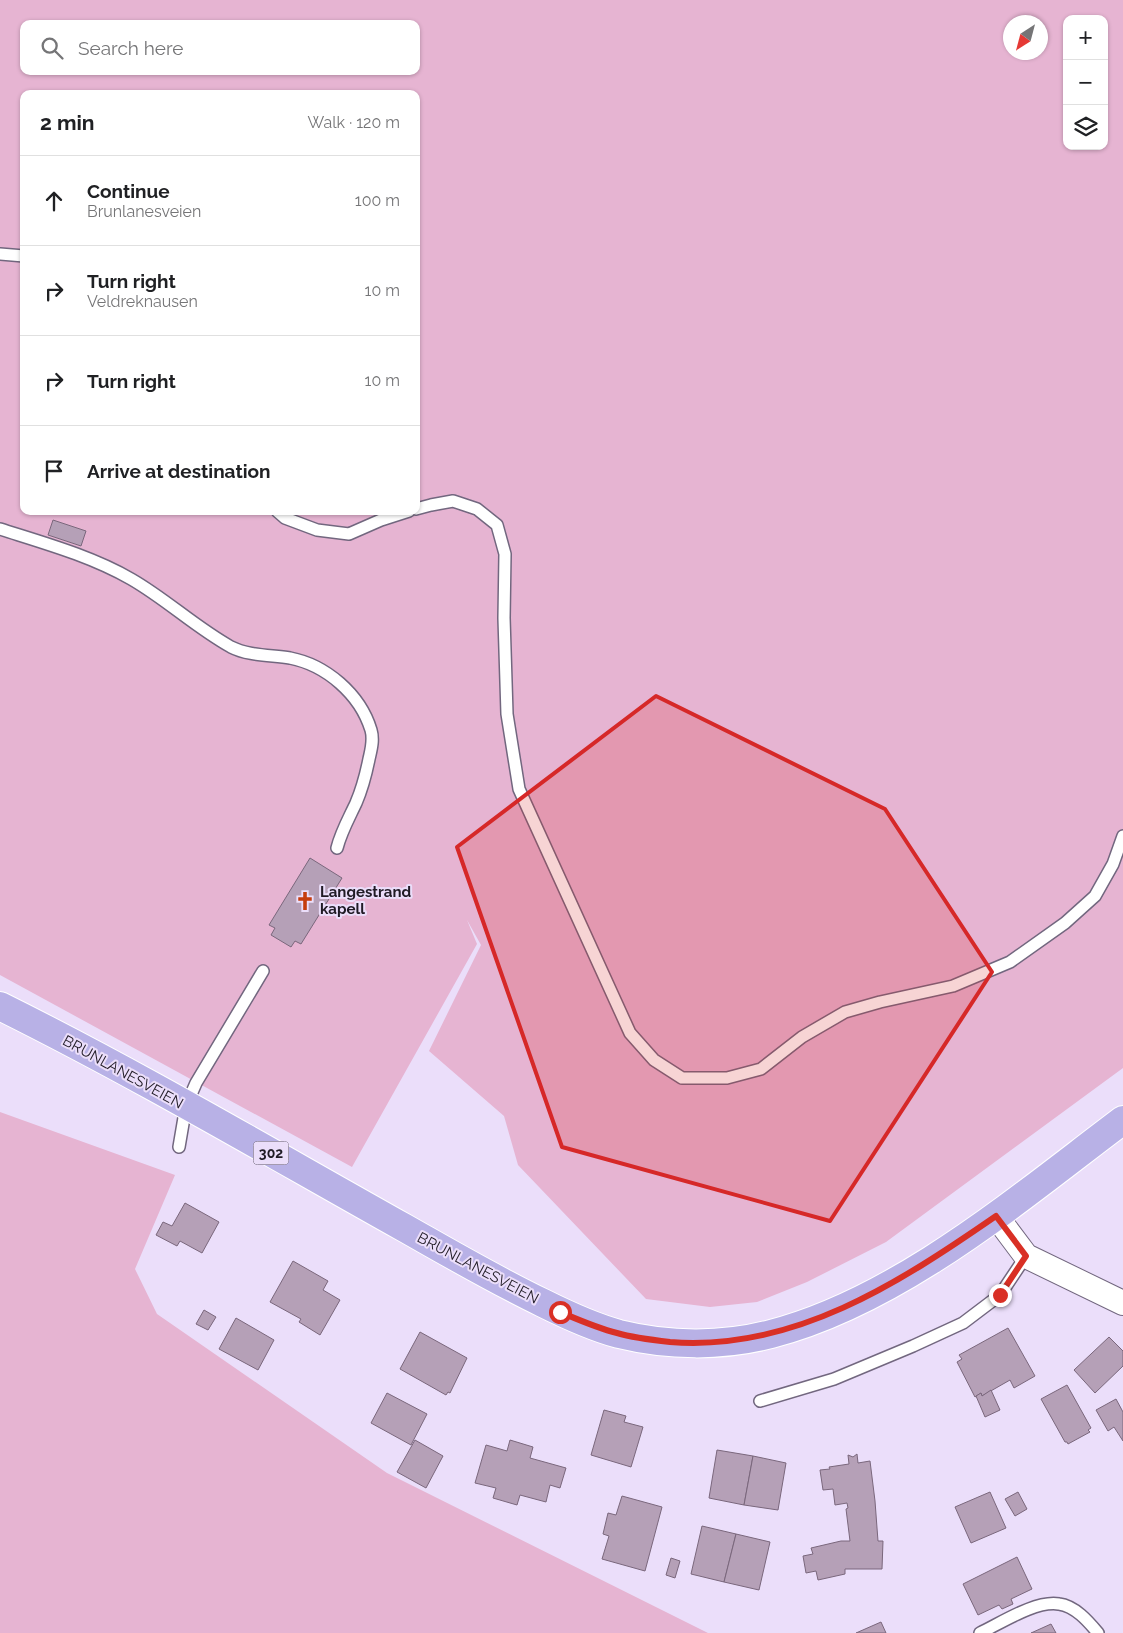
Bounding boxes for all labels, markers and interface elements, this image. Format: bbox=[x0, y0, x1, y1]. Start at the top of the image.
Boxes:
north arrow bbox=[1003, 15, 1048, 60]
map controls bbox=[1063, 15, 1108, 150]
button: + bbox=[1063, 15, 1108, 60]
search box bbox=[20, 20, 420, 75]
icon: search bbox=[38, 34, 66, 62]
text: Search here bbox=[78, 37, 184, 59]
button: − bbox=[1063, 60, 1108, 105]
button: layers bbox=[1063, 105, 1108, 150]
text: 2 min bbox=[40, 110, 94, 135]
text: Walk · 120 m bbox=[308, 113, 400, 132]
text: Continue bbox=[87, 180, 170, 202]
icon: ahead bbox=[40, 187, 68, 215]
text: 100 m bbox=[355, 191, 400, 210]
text: Brunlanesveien bbox=[87, 202, 201, 221]
text: Turn right bbox=[87, 270, 176, 292]
icon: right bbox=[40, 277, 68, 305]
text: 10 m bbox=[365, 281, 400, 300]
text: Veldreknausen bbox=[87, 292, 198, 311]
icon: right bbox=[40, 367, 68, 395]
text: Turn right bbox=[87, 370, 176, 392]
text: 10 m bbox=[365, 371, 400, 390]
icon: arrive bbox=[40, 457, 68, 485]
text: Arrive at destination bbox=[87, 460, 271, 482]
place label: Langestrand kapell bbox=[320, 883, 411, 918]
church icon: Langestrand kapell bbox=[294, 890, 316, 912]
street label: BRUNLANESVEIEN bbox=[60, 1031, 186, 1113]
road number: 302 bbox=[254, 1142, 288, 1164]
street label: BRUNLANESVEIEN bbox=[414, 1228, 542, 1308]
route end bbox=[989, 1284, 1012, 1307]
route start bbox=[549, 1301, 572, 1324]

